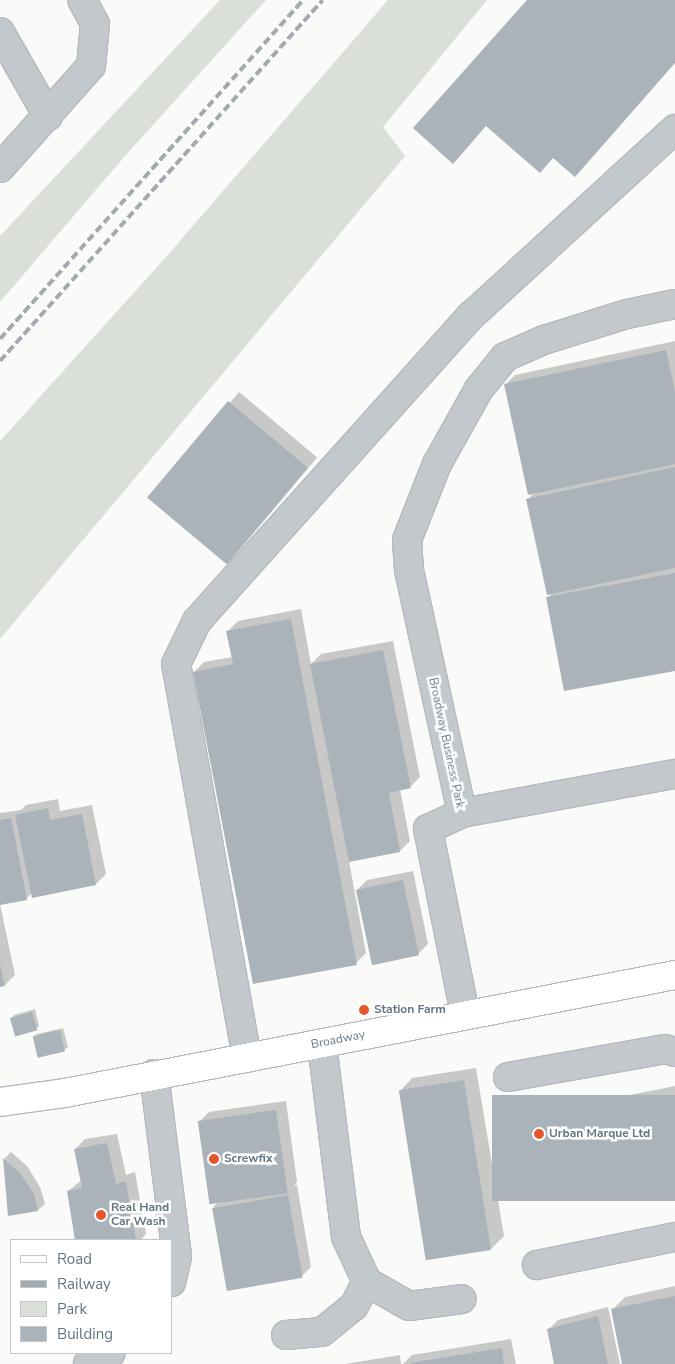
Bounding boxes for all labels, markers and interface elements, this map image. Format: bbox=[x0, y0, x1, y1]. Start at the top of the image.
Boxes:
street label: Broadway Business Park bbox=[425, 676, 467, 810]
place label: Station Farm bbox=[374, 1003, 446, 1017]
marker: Station Farm bbox=[358, 1004, 370, 1016]
street label: Broadway bbox=[310, 1028, 366, 1052]
place label: Urban Marque Ltd bbox=[549, 1127, 650, 1141]
marker: Urban Marque Ltd bbox=[533, 1128, 545, 1140]
place label: Screwfix bbox=[224, 1152, 272, 1166]
marker: Screwfix bbox=[208, 1153, 220, 1165]
place label: Real Hand Car Wash bbox=[111, 1201, 169, 1229]
marker: Real Hand Car Wash bbox=[95, 1209, 107, 1221]
legend bbox=[10, 1239, 172, 1354]
text: Road bbox=[57, 1249, 92, 1269]
text: Railway bbox=[57, 1274, 111, 1294]
text: Park bbox=[57, 1299, 87, 1319]
text: Building bbox=[57, 1324, 113, 1344]

